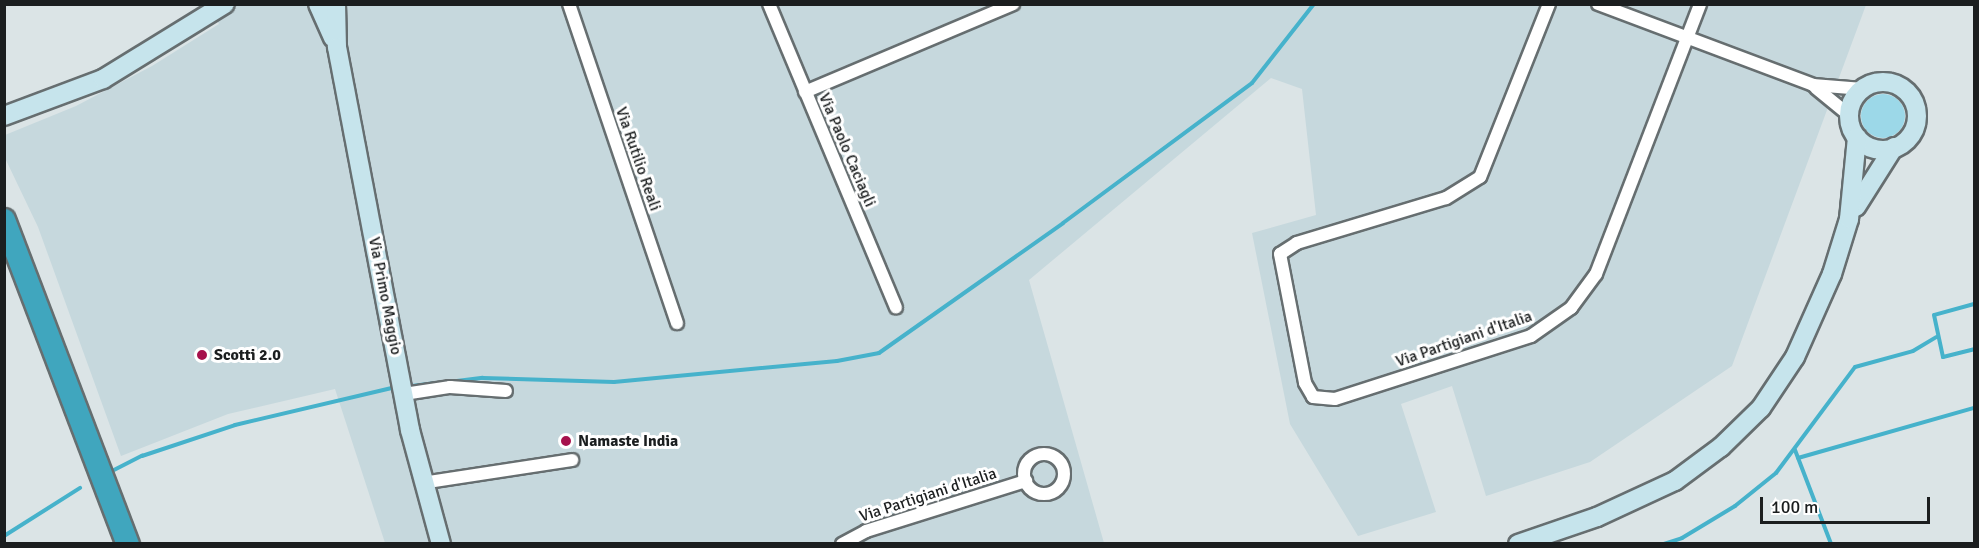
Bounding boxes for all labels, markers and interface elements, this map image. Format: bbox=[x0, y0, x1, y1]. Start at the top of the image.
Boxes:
street label: Via Paolo Caciagli bbox=[814, 90, 880, 210]
street label: Via Rutilio Reali bbox=[611, 105, 665, 213]
street label: Via Primo Maggio bbox=[364, 235, 406, 357]
street label: Via Partigiani d'Italia bbox=[1393, 307, 1535, 371]
place label: Scotti 2.0 bbox=[214, 345, 281, 365]
marker: Scotti 2.0 bbox=[195, 348, 209, 362]
place label: Namaste India bbox=[578, 431, 678, 451]
marker: Namaste India bbox=[559, 434, 573, 448]
street label: Via Partigiani d'Italia bbox=[857, 464, 999, 526]
scale bar bbox=[1763, 485, 1932, 523]
text: 100 m bbox=[1771, 496, 1818, 518]

